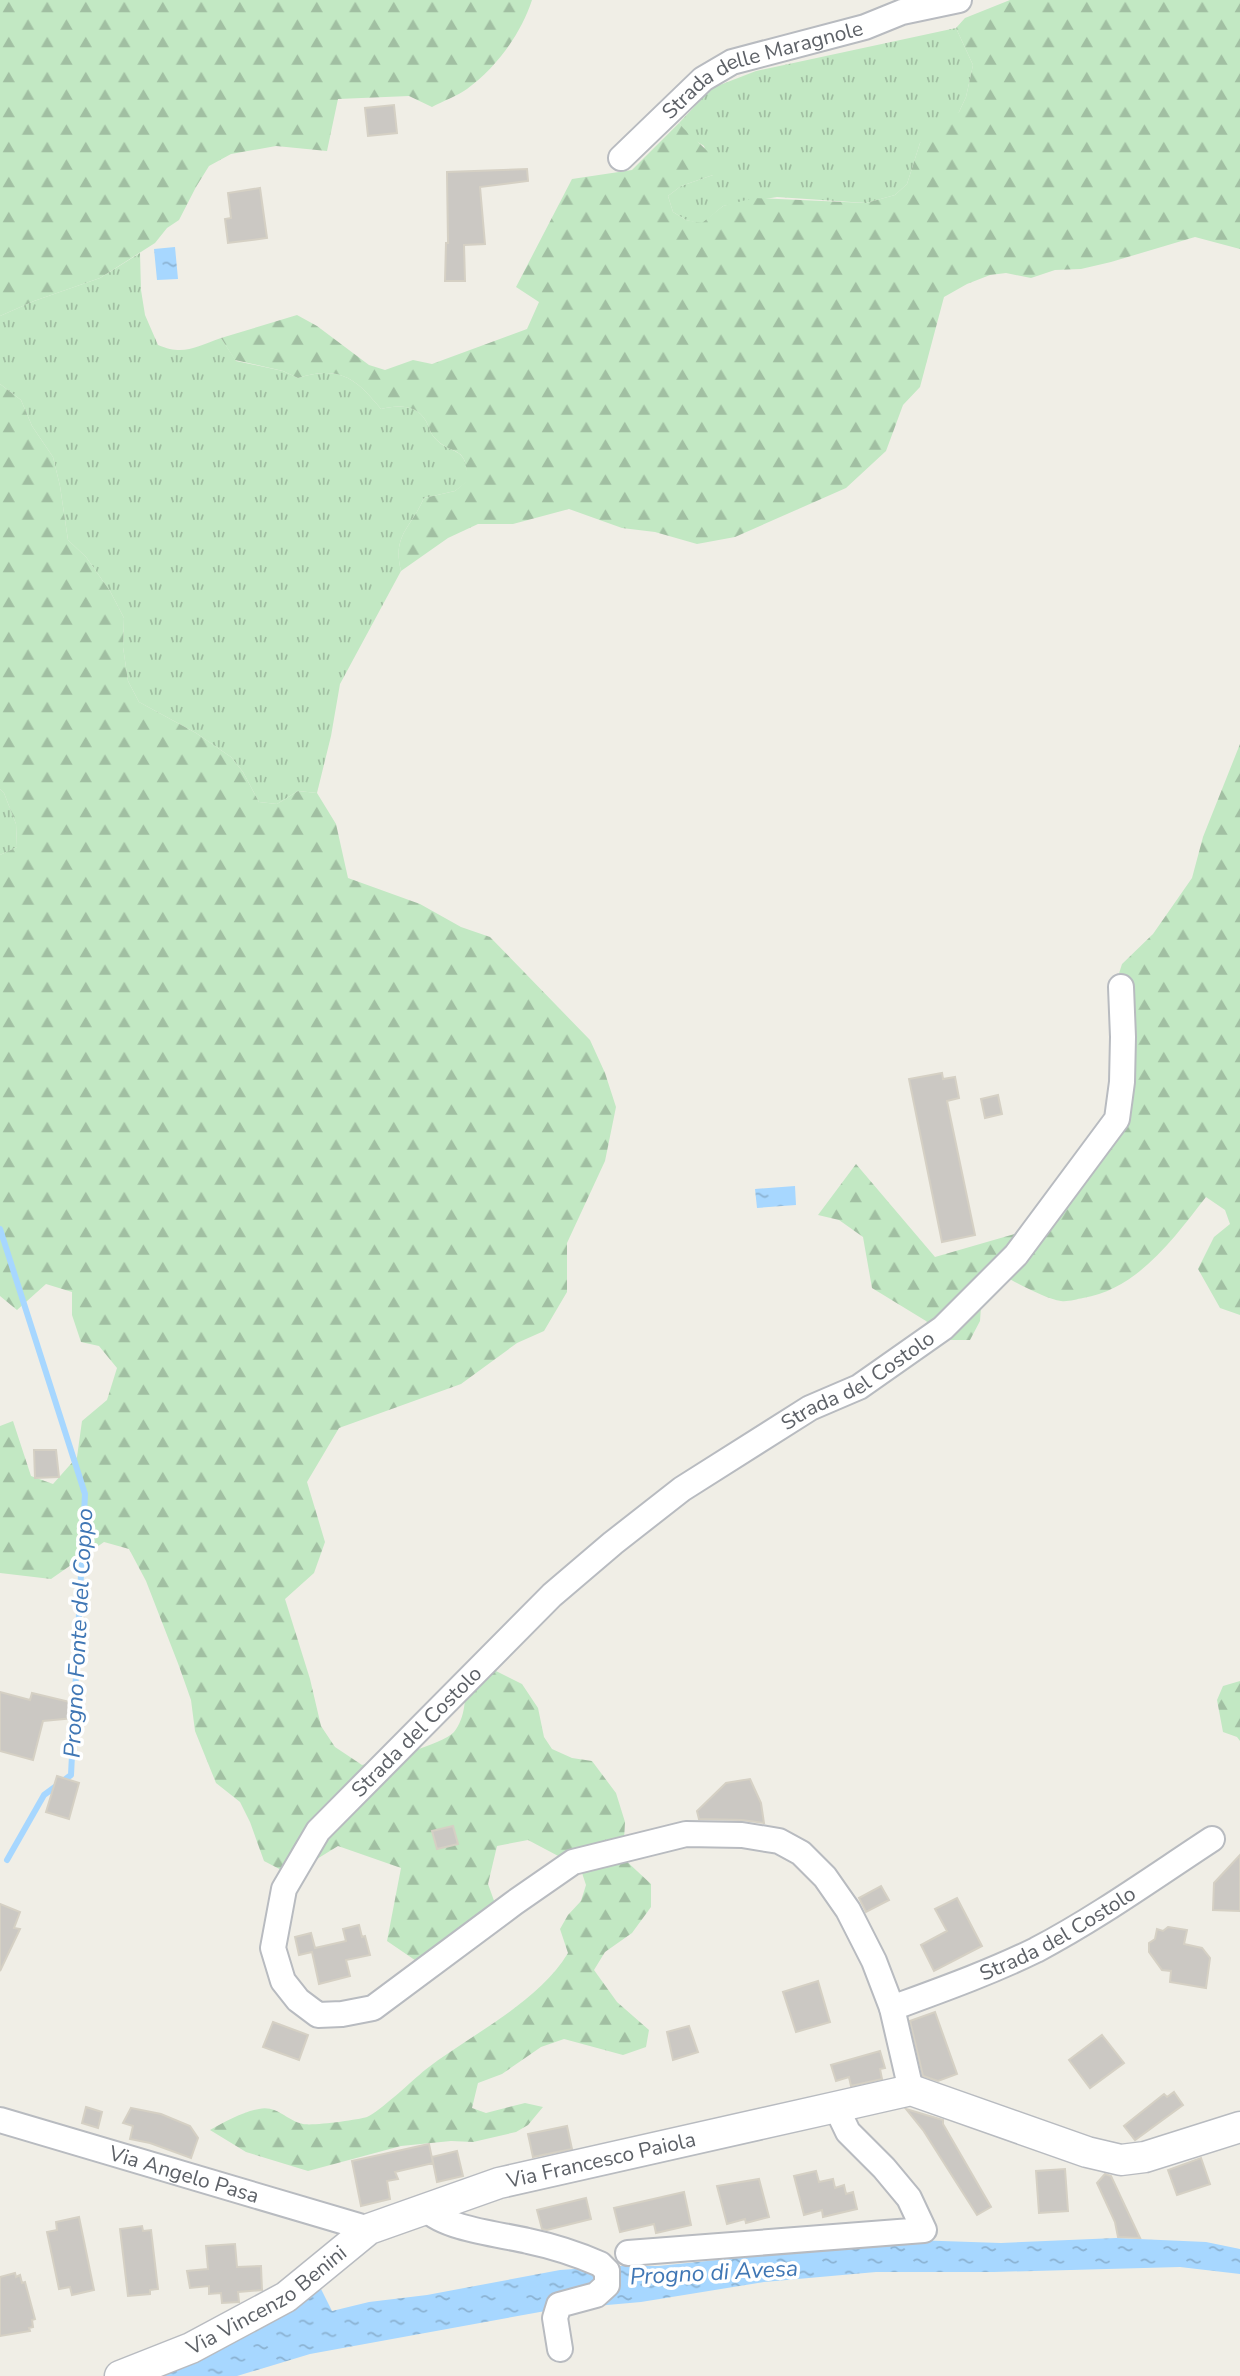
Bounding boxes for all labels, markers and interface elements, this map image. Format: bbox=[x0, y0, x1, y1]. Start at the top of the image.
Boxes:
street label: Strada delle Maragnole bbox=[656, 14, 866, 125]
street label: Strada del Costolo bbox=[776, 1324, 940, 1437]
water label: Progno Fonte del Coppo bbox=[56, 1507, 101, 1759]
street label: Strada del Costolo bbox=[345, 1660, 488, 1803]
street label: Strada del Costolo bbox=[975, 1880, 1141, 1988]
street label: Via Francesco Paiola bbox=[503, 2125, 698, 2195]
street label: Via Angelo Pasa bbox=[105, 2139, 262, 2210]
street label: Via Vincenzo Benini bbox=[181, 2239, 353, 2362]
water label: Progno di Avesa bbox=[629, 2253, 799, 2292]

